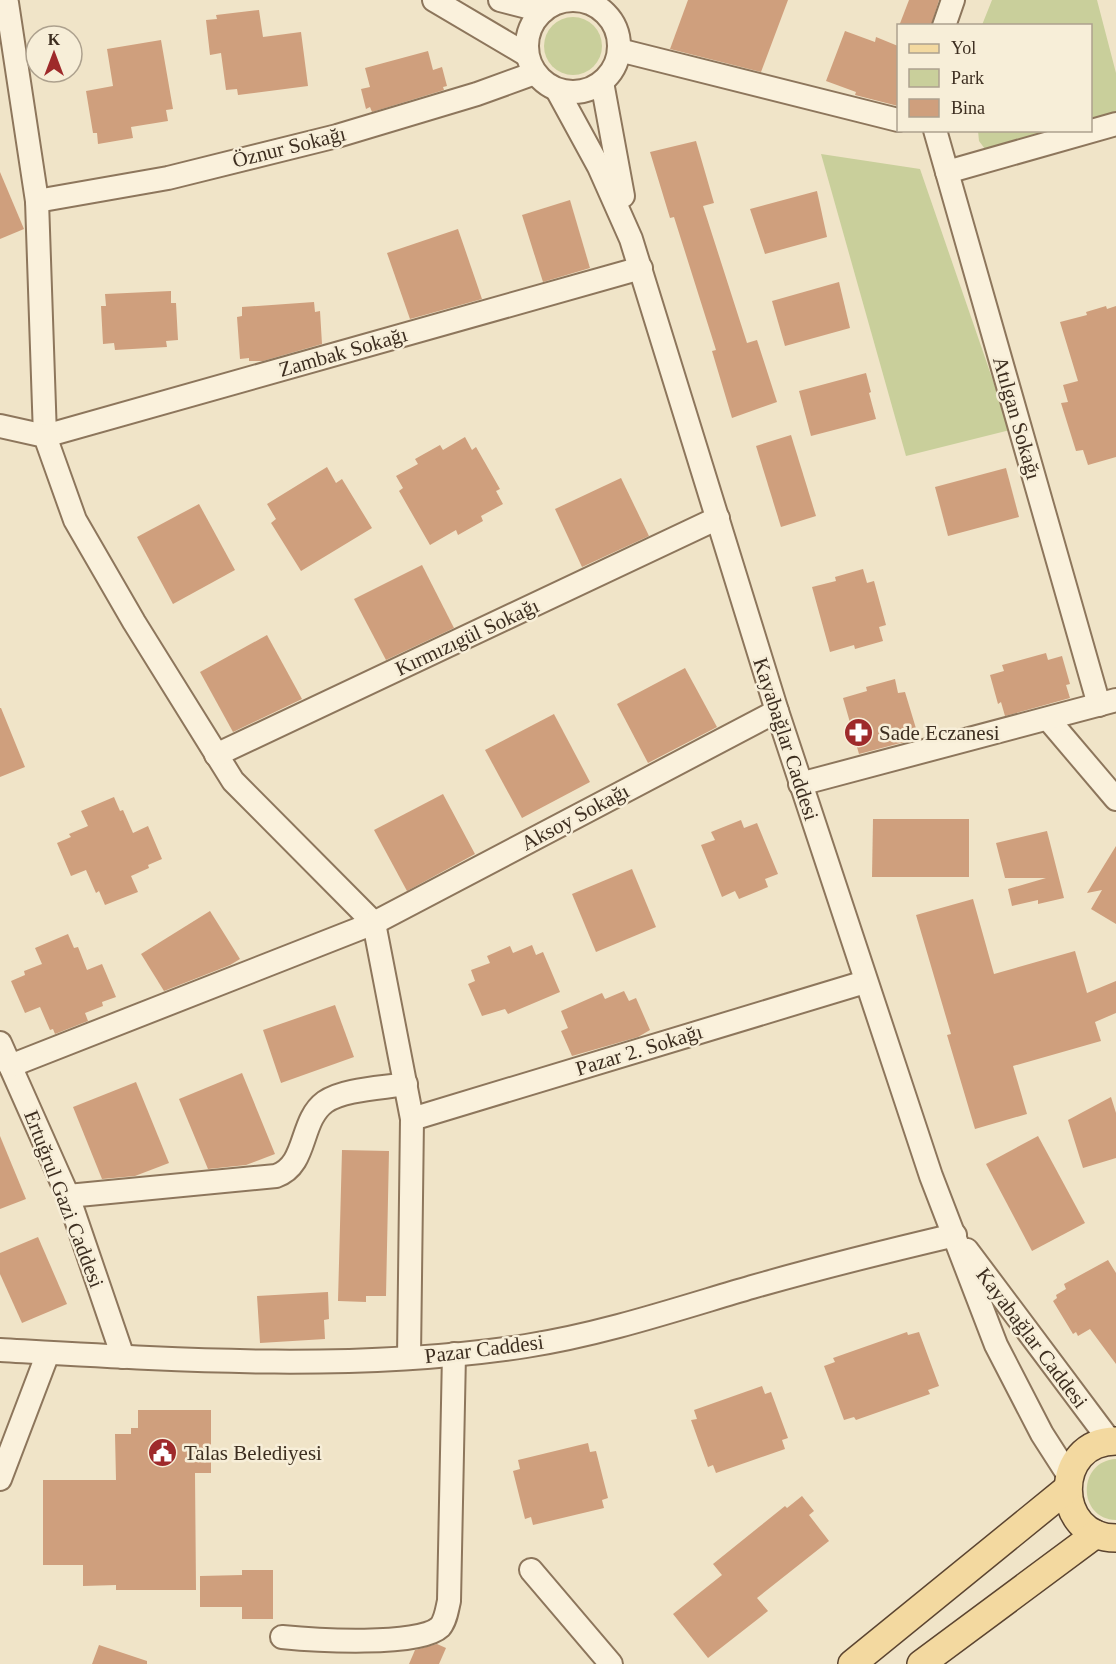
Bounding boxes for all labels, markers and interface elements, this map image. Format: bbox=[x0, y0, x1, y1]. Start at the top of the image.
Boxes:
north arrow bbox=[24, 24, 84, 84]
legend bbox=[897, 24, 1092, 132]
text: K bbox=[48, 31, 61, 48]
text: Yol bbox=[951, 38, 976, 58]
text: Park bbox=[951, 68, 984, 88]
text: Bina bbox=[951, 98, 985, 118]
street label: Öznur Sokağı bbox=[230, 121, 348, 173]
street label: Zambak Sokağı bbox=[276, 322, 410, 382]
street label: Atılgan Sokağı bbox=[988, 354, 1046, 482]
street label: Kırmızıgül Sokağı bbox=[391, 593, 543, 681]
street label: Kayabağlar Caddesi bbox=[748, 655, 824, 824]
pharmacy icon: Sade Eczanesi bbox=[842, 717, 874, 749]
place label: Sade Eczanesi bbox=[879, 721, 1000, 745]
street label: Aksoy Sokağı bbox=[517, 779, 633, 855]
street label: Pazar 2. Sokağı bbox=[573, 1019, 705, 1081]
street label: Ertuğrul Gazi Caddesi bbox=[19, 1107, 109, 1291]
street label: Kayabağlar Caddesi bbox=[971, 1263, 1093, 1413]
street label: Pazar Caddesi bbox=[423, 1330, 545, 1368]
public building icon: Talas Belediyesi bbox=[147, 1437, 179, 1469]
place label: Talas Belediyesi bbox=[184, 1441, 322, 1465]

